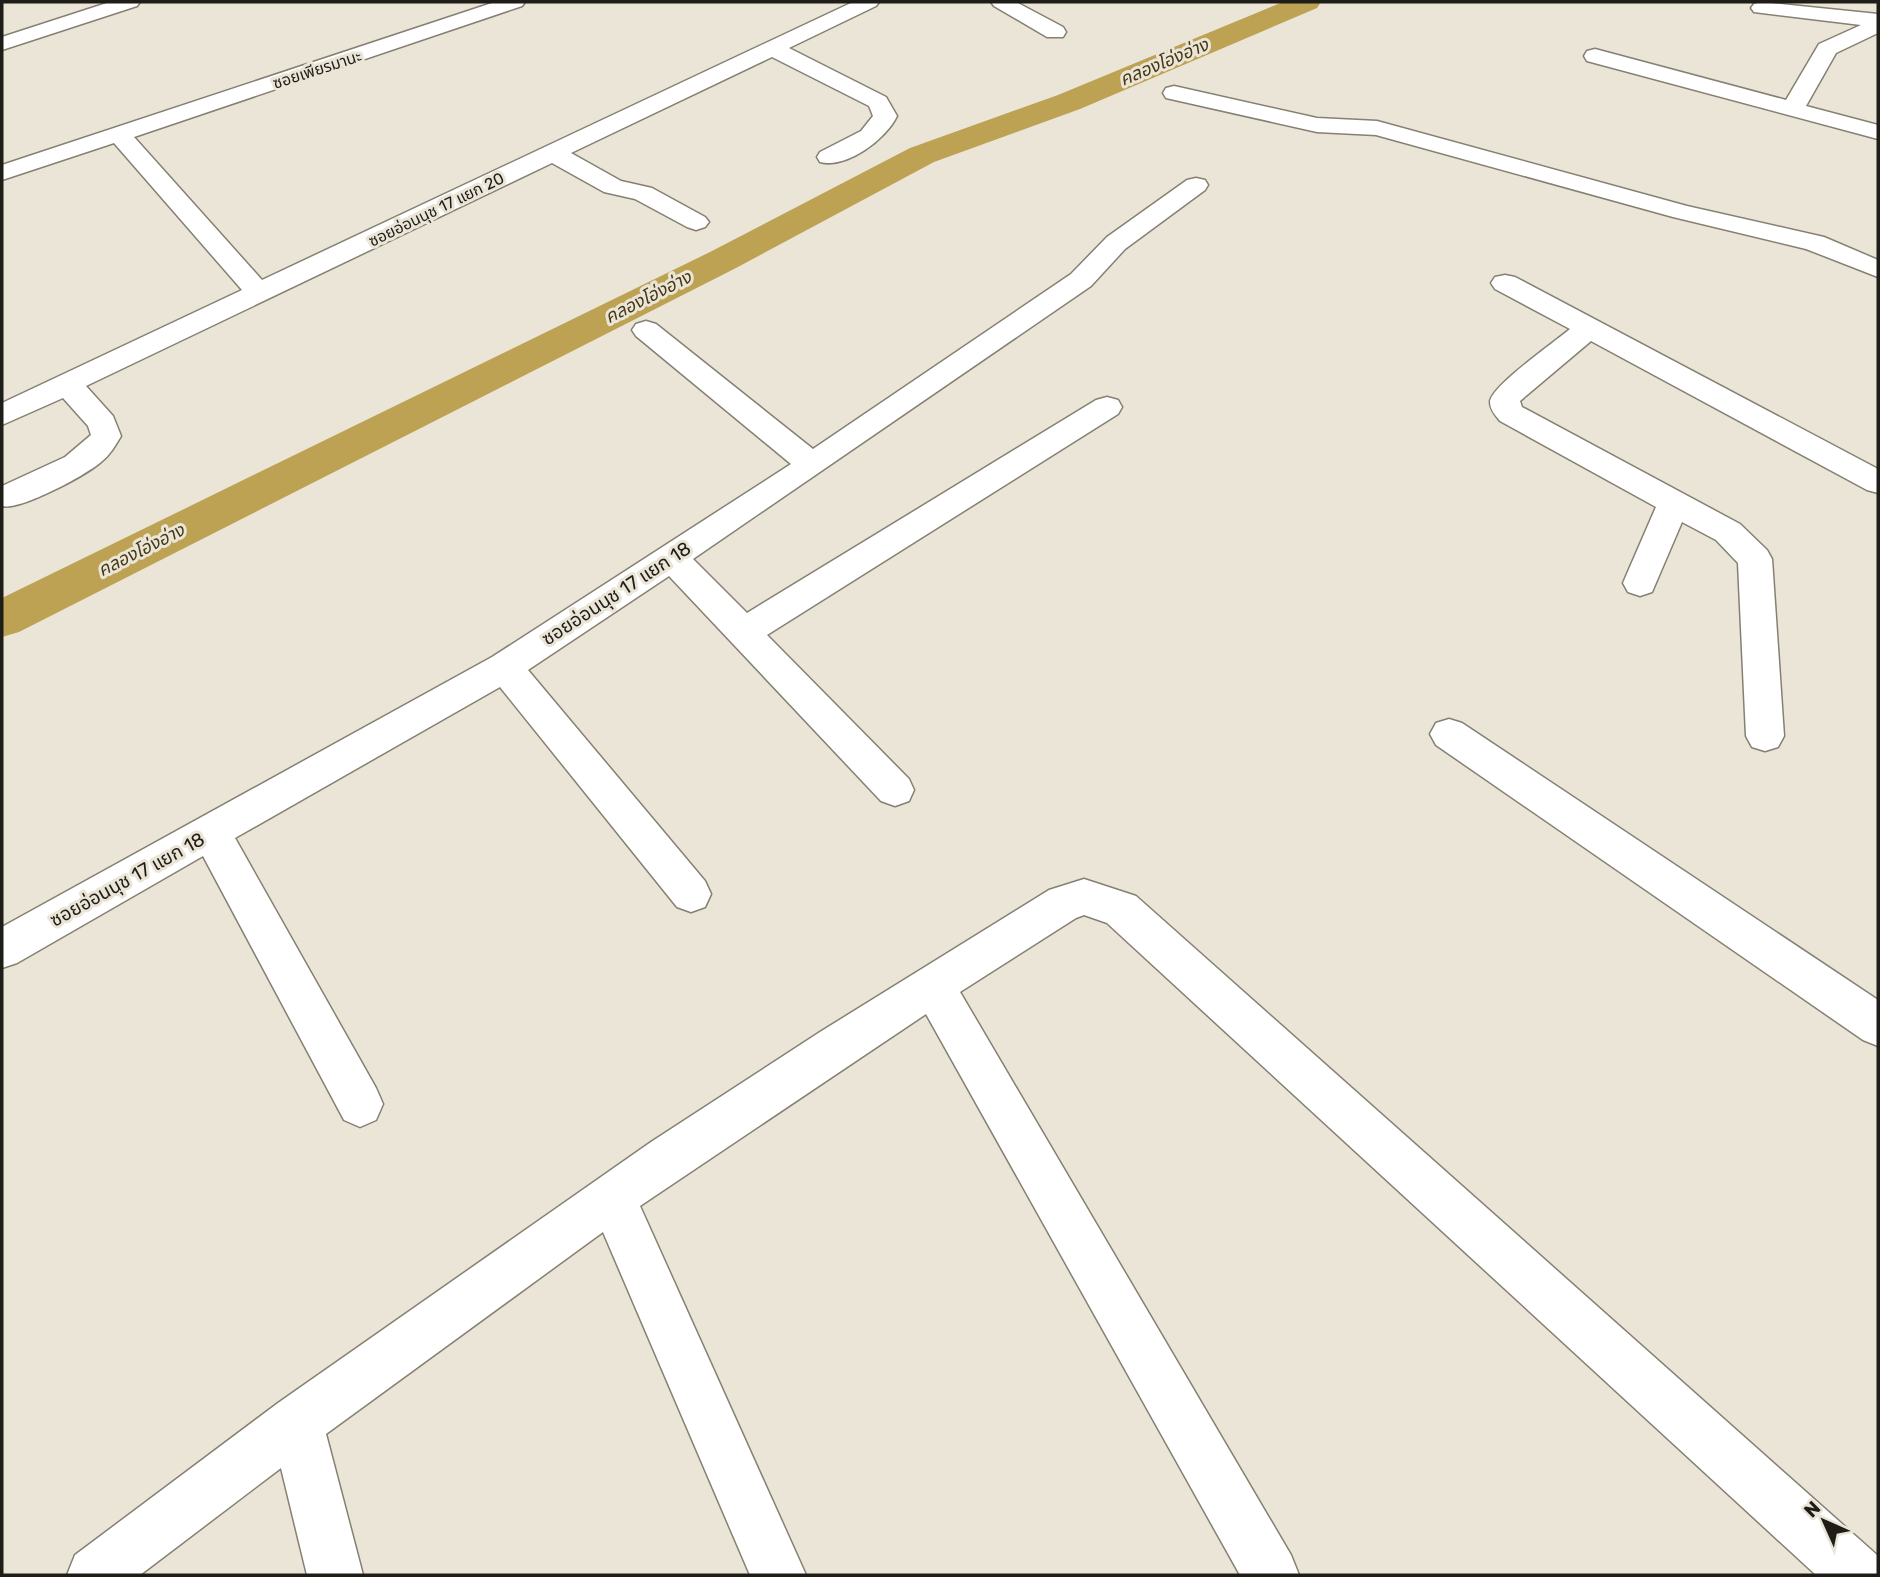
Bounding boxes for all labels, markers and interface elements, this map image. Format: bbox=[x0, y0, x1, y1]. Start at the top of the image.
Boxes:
water label: คลองโอ่งอ่าง bbox=[1116, 33, 1213, 90]
street label: ซอยเพียรมานะ bbox=[270, 46, 364, 93]
street label: ซอยอ่อนนุช 17 แยก 20 bbox=[365, 168, 507, 251]
water label: คลองโอ่งอ่าง bbox=[601, 265, 696, 328]
water label: คลองโอ่งอ่าง bbox=[94, 518, 189, 581]
street label: ซอยอ่อนนุช 17 แยก 18 bbox=[537, 537, 695, 650]
street label: ซอยอ่อนนุช 17 แยก 18 bbox=[46, 827, 209, 931]
north arrow bbox=[1789, 1486, 1859, 1556]
text: N bbox=[1799, 1496, 1825, 1522]

